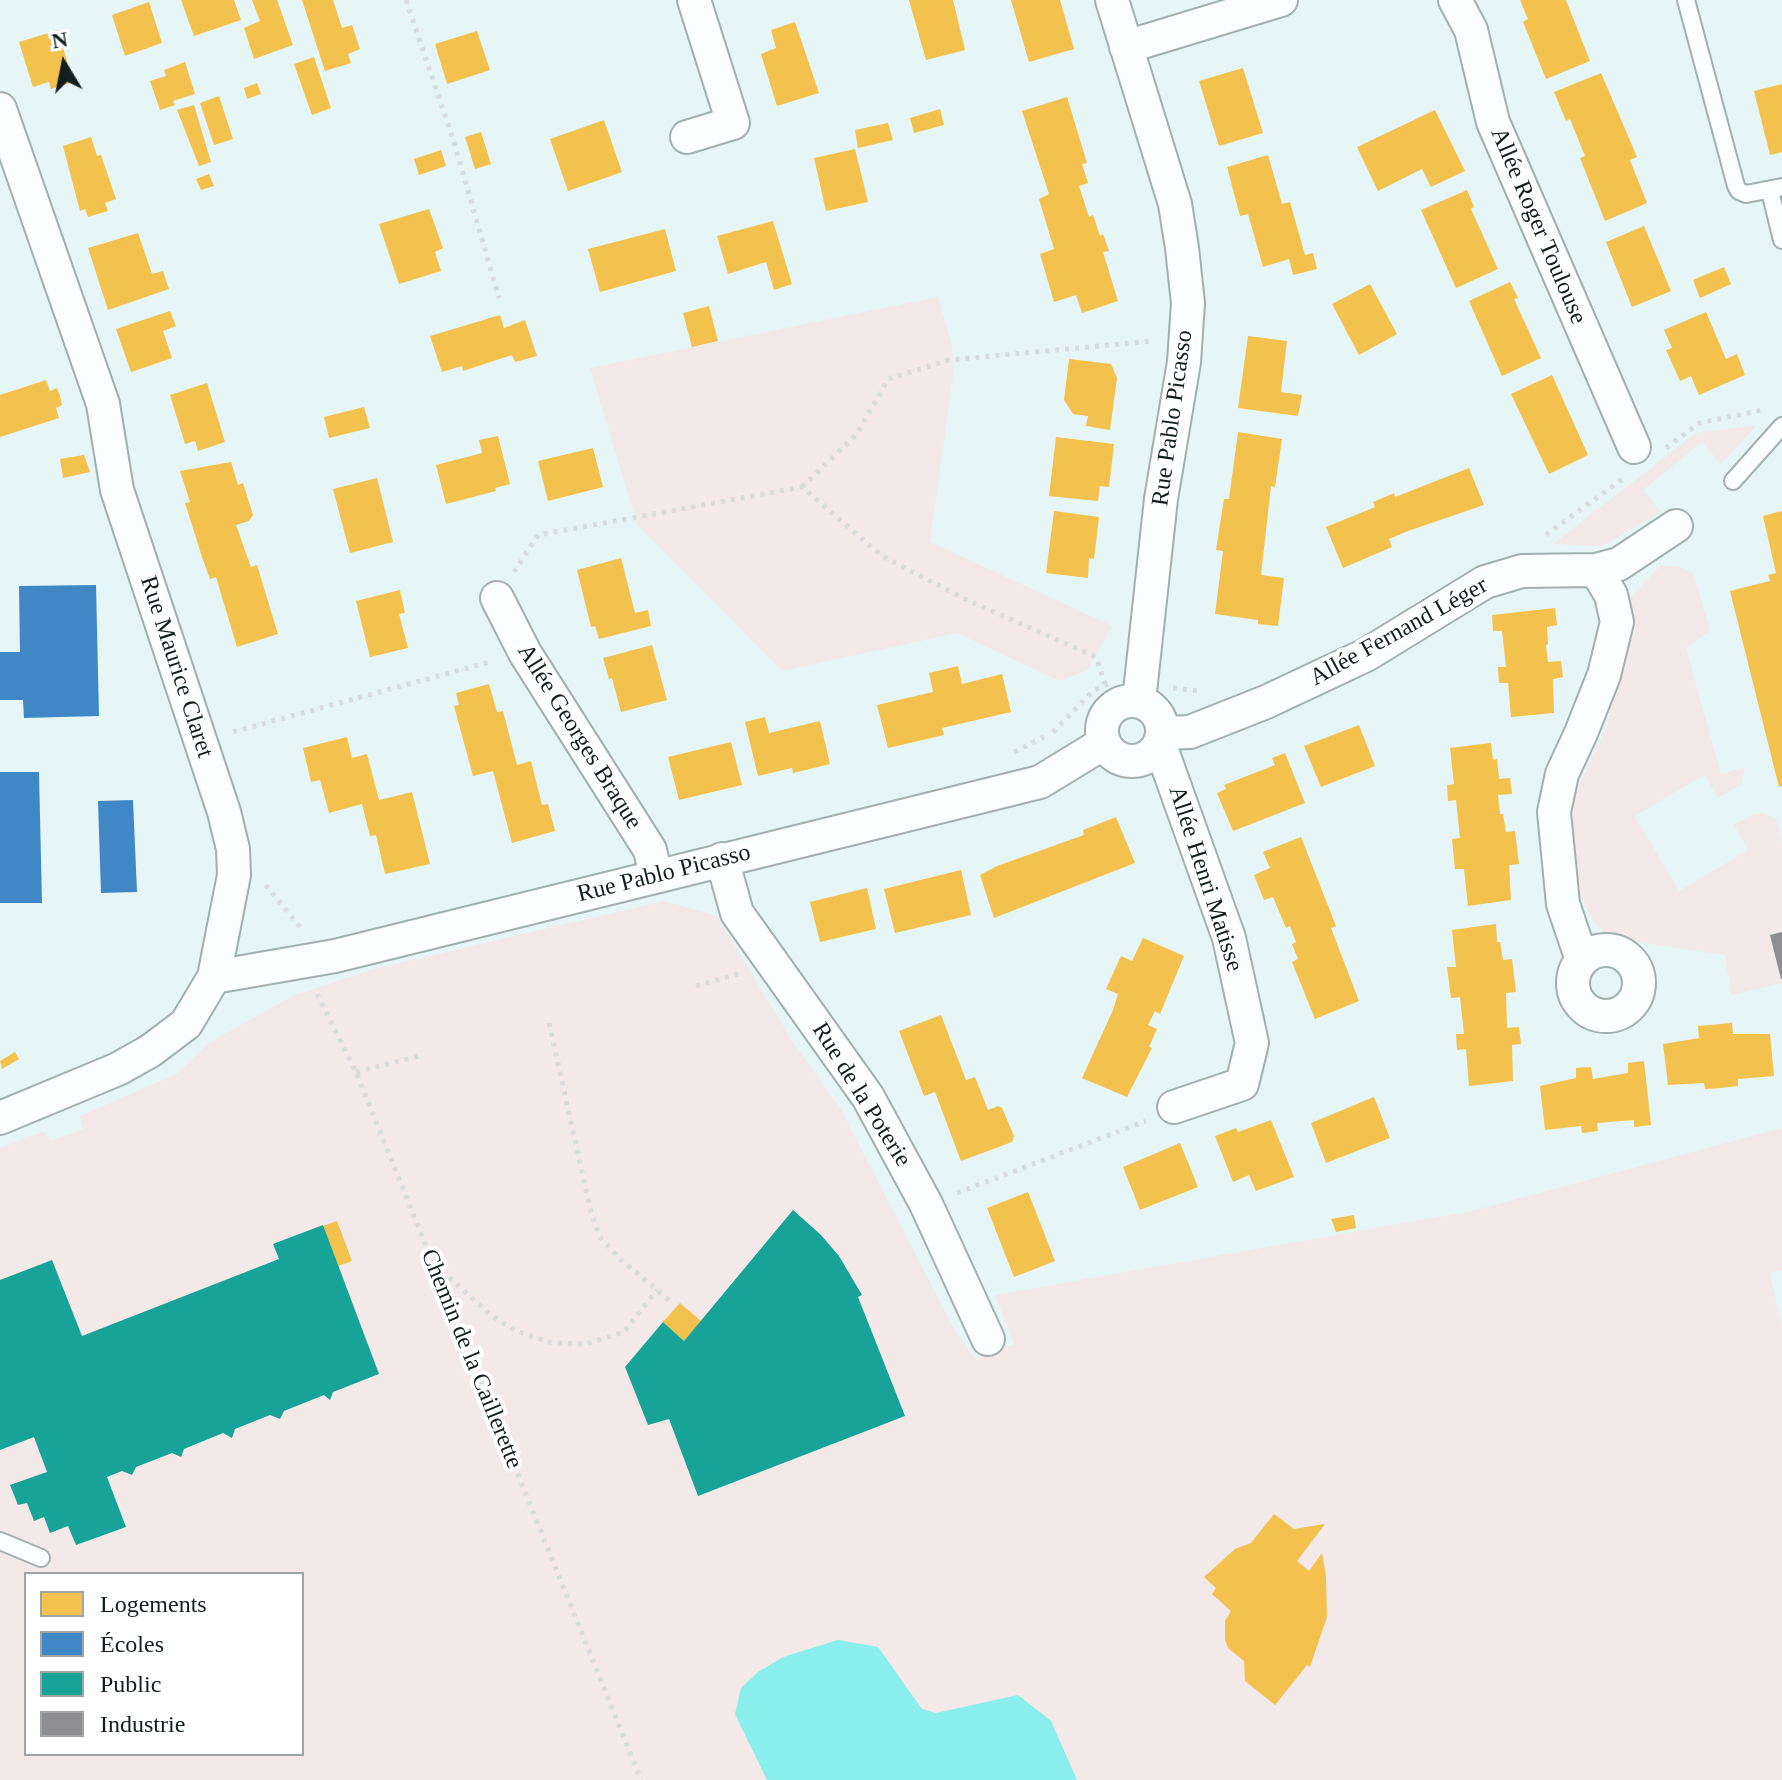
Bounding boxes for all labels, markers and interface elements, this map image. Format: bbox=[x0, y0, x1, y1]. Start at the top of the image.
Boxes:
north arrow bbox=[24, 24, 104, 104]
text: N bbox=[50, 26, 70, 54]
street label: Allée Roger Toulouse bbox=[1484, 124, 1592, 328]
street label: Rue Pablo Picasso bbox=[1146, 328, 1200, 508]
street label: Allée Fernand Léger bbox=[1305, 571, 1493, 693]
street label: Rue Maurice Claret bbox=[133, 573, 219, 761]
street label: Allée Georges Braque bbox=[510, 639, 648, 835]
street label: Allée Henri Matisse bbox=[1161, 783, 1249, 975]
street label: Rue Pablo Picasso bbox=[574, 839, 754, 909]
street label: Rue de la Poterie bbox=[805, 1018, 917, 1172]
street label: Chemin de la Caillerette bbox=[414, 1245, 528, 1473]
legend bbox=[24, 1572, 304, 1756]
text: Logements bbox=[100, 1591, 207, 1617]
text: Écoles bbox=[100, 1631, 164, 1657]
text: Public bbox=[100, 1671, 161, 1697]
text: Industrie bbox=[100, 1711, 185, 1737]

